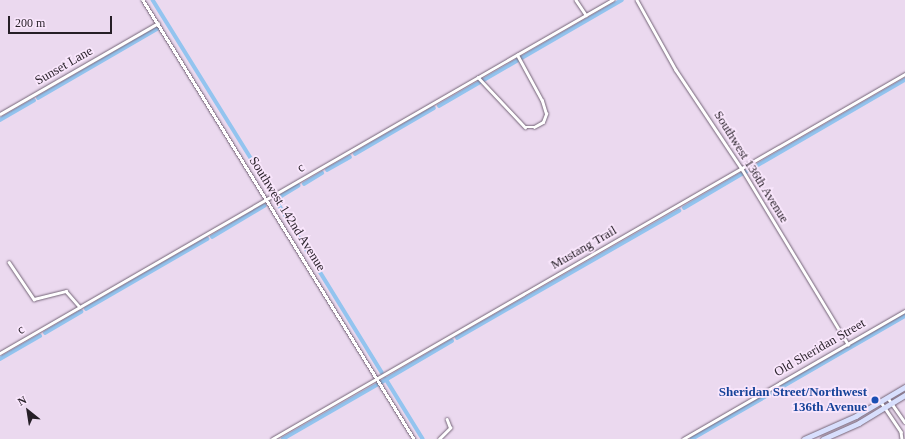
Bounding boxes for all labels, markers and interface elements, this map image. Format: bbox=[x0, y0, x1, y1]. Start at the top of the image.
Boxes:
scale bar bbox=[10, 8, 114, 34]
text: 200 m bbox=[15, 16, 45, 30]
street label: Sunset Lane bbox=[32, 43, 96, 89]
street label: Southwest 136th Avenue bbox=[710, 108, 792, 226]
street label: Southwest 142nd Avenue bbox=[245, 154, 329, 274]
street label: c bbox=[295, 160, 307, 176]
street label: Mustang Trail bbox=[548, 223, 620, 273]
street label: Old Sheridan Street bbox=[772, 316, 868, 380]
street label: c bbox=[15, 322, 27, 338]
place label: Sheridan Street/Northwest 136th Avenue bbox=[719, 385, 867, 416]
north arrow bbox=[8, 391, 48, 431]
text: N bbox=[16, 393, 28, 408]
marker: Sheridan Street/Northwest 136th Avenue bbox=[870, 395, 880, 405]

